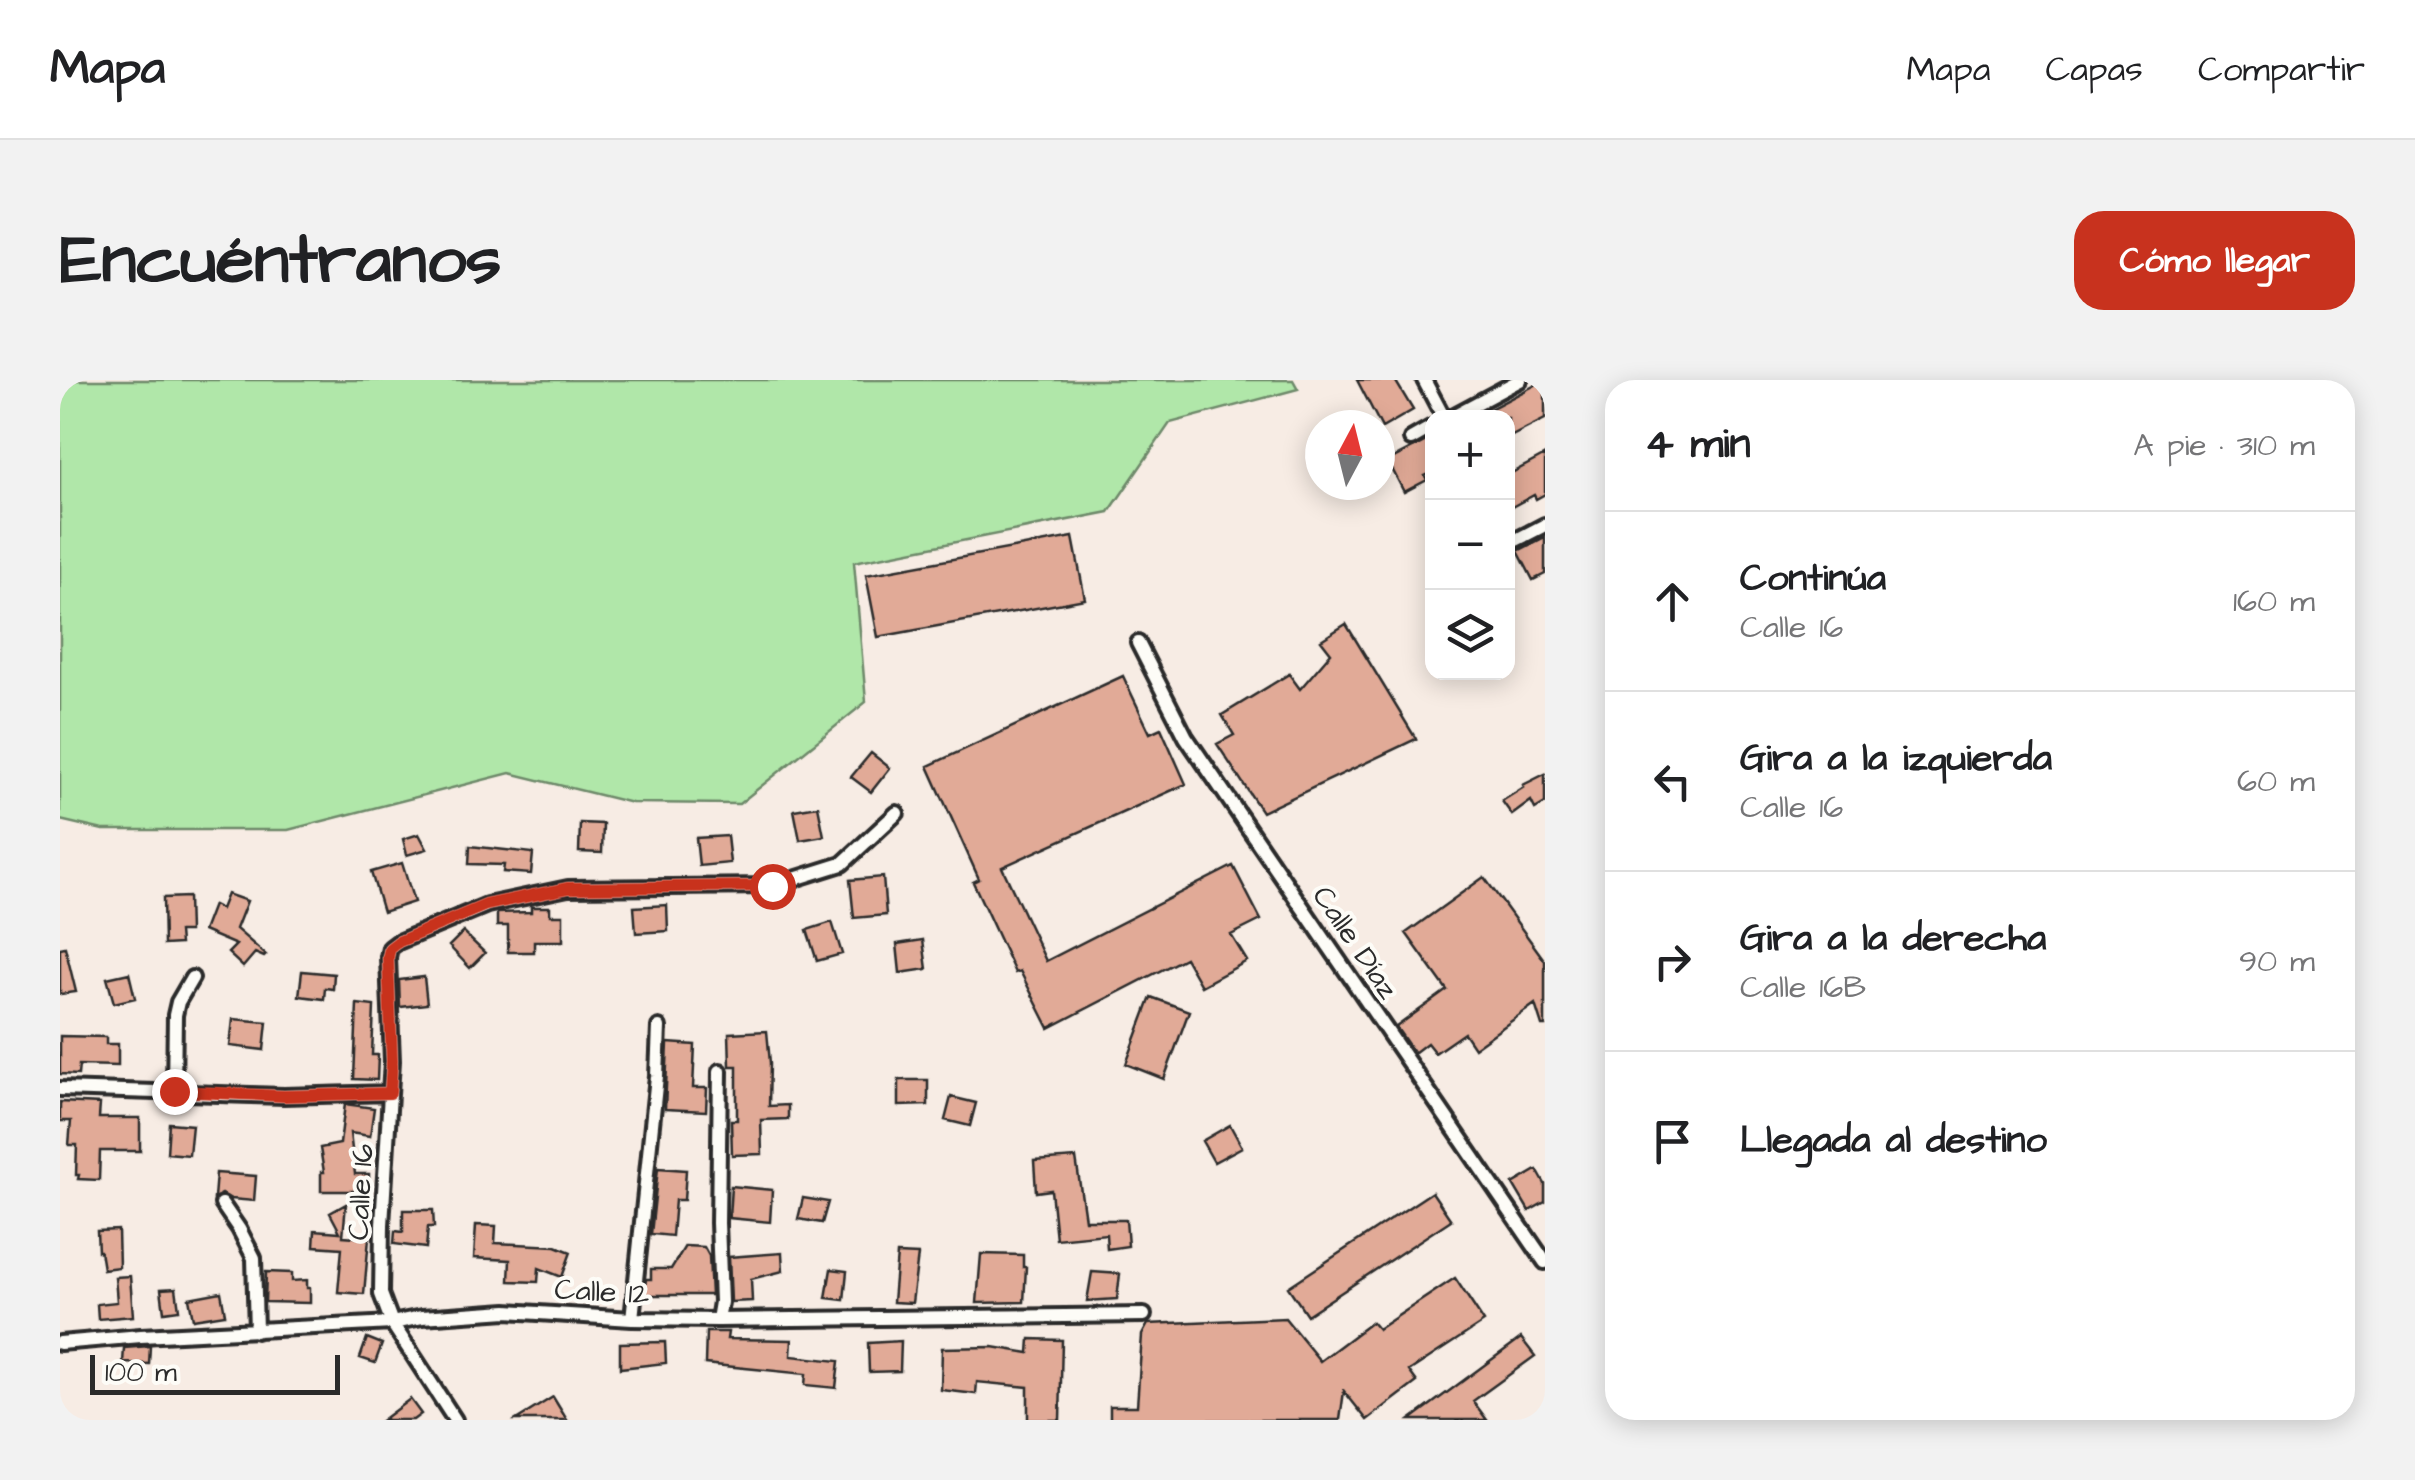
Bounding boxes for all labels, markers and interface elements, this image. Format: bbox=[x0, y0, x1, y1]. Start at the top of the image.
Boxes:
text: Mapa bbox=[50, 36, 165, 102]
text: Mapa bbox=[1906, 45, 1990, 94]
text: Capas bbox=[2045, 45, 2143, 94]
text: Compartir bbox=[2198, 45, 2365, 94]
button: Cómo llegar bbox=[2074, 211, 2355, 310]
text: Encuéntranos bbox=[60, 212, 501, 309]
north arrow bbox=[1305, 410, 1395, 500]
map controls bbox=[1425, 410, 1515, 680]
button: + bbox=[1425, 410, 1515, 500]
text: 4 min bbox=[1645, 416, 1750, 474]
text: A pie · 310 m bbox=[2133, 423, 2315, 468]
button: − bbox=[1425, 500, 1515, 590]
text: Continúa bbox=[1740, 553, 1886, 605]
icon: ahead bbox=[1645, 574, 1700, 629]
text: 160 m bbox=[2233, 579, 2315, 624]
button: layers bbox=[1425, 590, 1515, 680]
text: Calle 16 bbox=[1740, 605, 1843, 650]
text: Gira a la izquierda bbox=[1740, 733, 2052, 785]
icon: left bbox=[1645, 754, 1700, 809]
text: 60 m bbox=[2237, 759, 2315, 804]
text: Calle 16 bbox=[1740, 785, 1843, 830]
route start bbox=[750, 864, 796, 910]
street label: Calle Díaz bbox=[1302, 878, 1409, 1008]
text: Gira a la derecha bbox=[1740, 913, 2046, 965]
icon: right bbox=[1645, 934, 1700, 989]
text: 90 m bbox=[2239, 939, 2315, 984]
text: Calle 16B bbox=[1740, 965, 1866, 1010]
route end bbox=[152, 1069, 198, 1115]
icon: arrive bbox=[1645, 1114, 1700, 1169]
text: Llegada al destino bbox=[1740, 1115, 2047, 1167]
street label: Calle 16 bbox=[337, 1142, 385, 1241]
street label: Calle 12 bbox=[553, 1269, 651, 1315]
scale bar bbox=[90, 1350, 340, 1394]
text: 100 m bbox=[105, 1353, 177, 1392]

